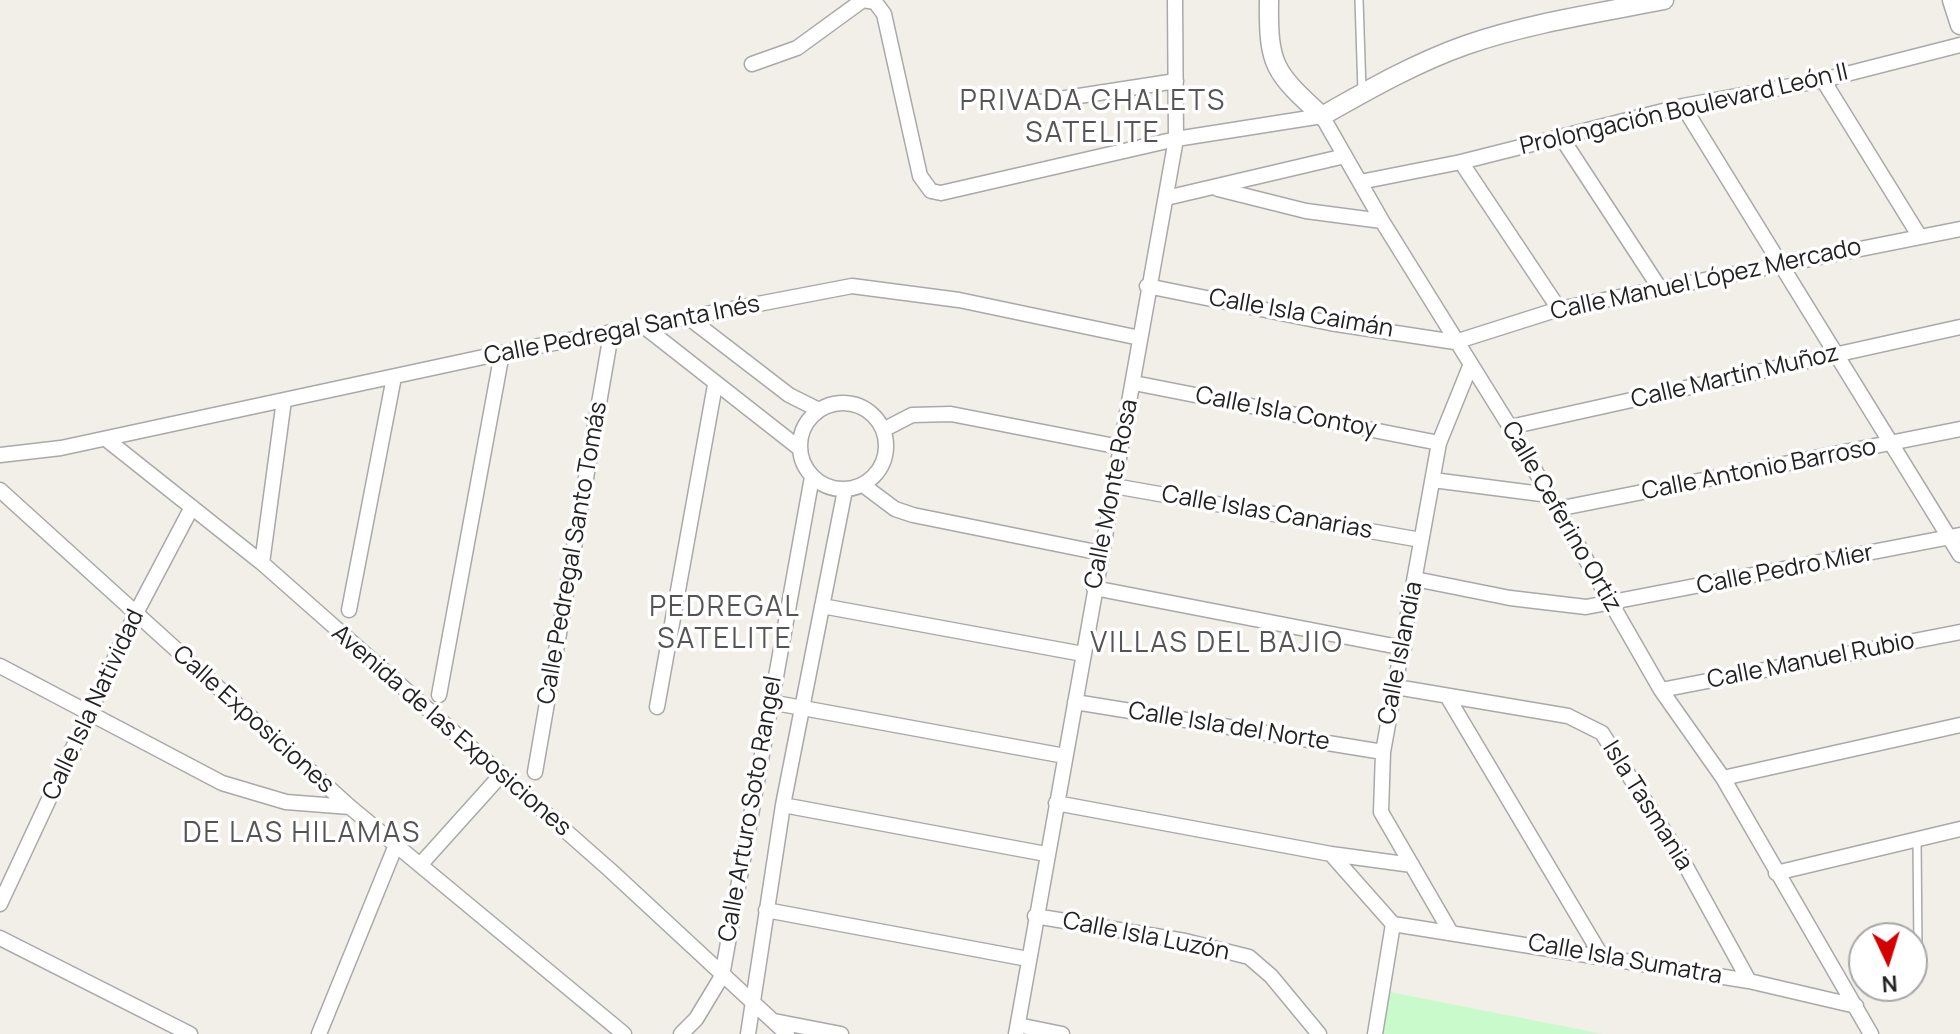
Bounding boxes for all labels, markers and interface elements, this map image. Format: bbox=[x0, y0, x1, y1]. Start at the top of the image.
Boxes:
street label: Prolongación Boulevard León II bbox=[1517, 58, 1851, 162]
district label: PRIVADA CHALETS SATELITE bbox=[960, 85, 1226, 151]
street label: Calle Manuel López Mercado bbox=[1548, 233, 1864, 327]
street label: Calle Isla Caimán bbox=[1207, 284, 1395, 344]
street label: Calle Pedregal Santa Inés bbox=[482, 290, 762, 372]
street label: Calle Martín Muñoz bbox=[1628, 339, 1842, 415]
street label: Calle Isla Contoy bbox=[1193, 381, 1379, 445]
street label: Calle Monte Rosa bbox=[1080, 397, 1144, 591]
street label: Calle Pedregal Santo Tomás bbox=[532, 399, 614, 707]
street label: Calle Ceferino Ortiz bbox=[1495, 417, 1627, 617]
street label: Calle Antonio Barroso bbox=[1639, 433, 1879, 507]
street label: Calle Islas Canarias bbox=[1159, 480, 1375, 546]
street label: Calle Pedro Mier bbox=[1694, 539, 1876, 601]
street label: Calle Islandia bbox=[1373, 579, 1429, 727]
district label: PEDREGAL SATELITE bbox=[649, 591, 801, 657]
street label: Calle Isla Natividad bbox=[37, 605, 151, 805]
street label: Avenida de las Exposiciones bbox=[325, 619, 577, 843]
district label: VILLAS DEL BAJIO bbox=[1090, 627, 1344, 661]
street label: Calle Manuel Rubio bbox=[1705, 627, 1917, 695]
street label: Calle Exposiciones bbox=[166, 640, 340, 800]
street label: Calle Arturo Soto Rangel bbox=[713, 674, 789, 944]
street label: Calle Isla del Norte bbox=[1126, 697, 1332, 757]
street label: Isla Tasmania bbox=[1596, 736, 1698, 876]
district label: DE LAS HILAMAS bbox=[183, 817, 421, 851]
street label: Calle Isla Luzón bbox=[1060, 907, 1232, 967]
north arrow bbox=[1848, 922, 1928, 1002]
street label: Calle Isla Sumatra bbox=[1526, 929, 1724, 991]
text: N bbox=[1881, 968, 1898, 999]

